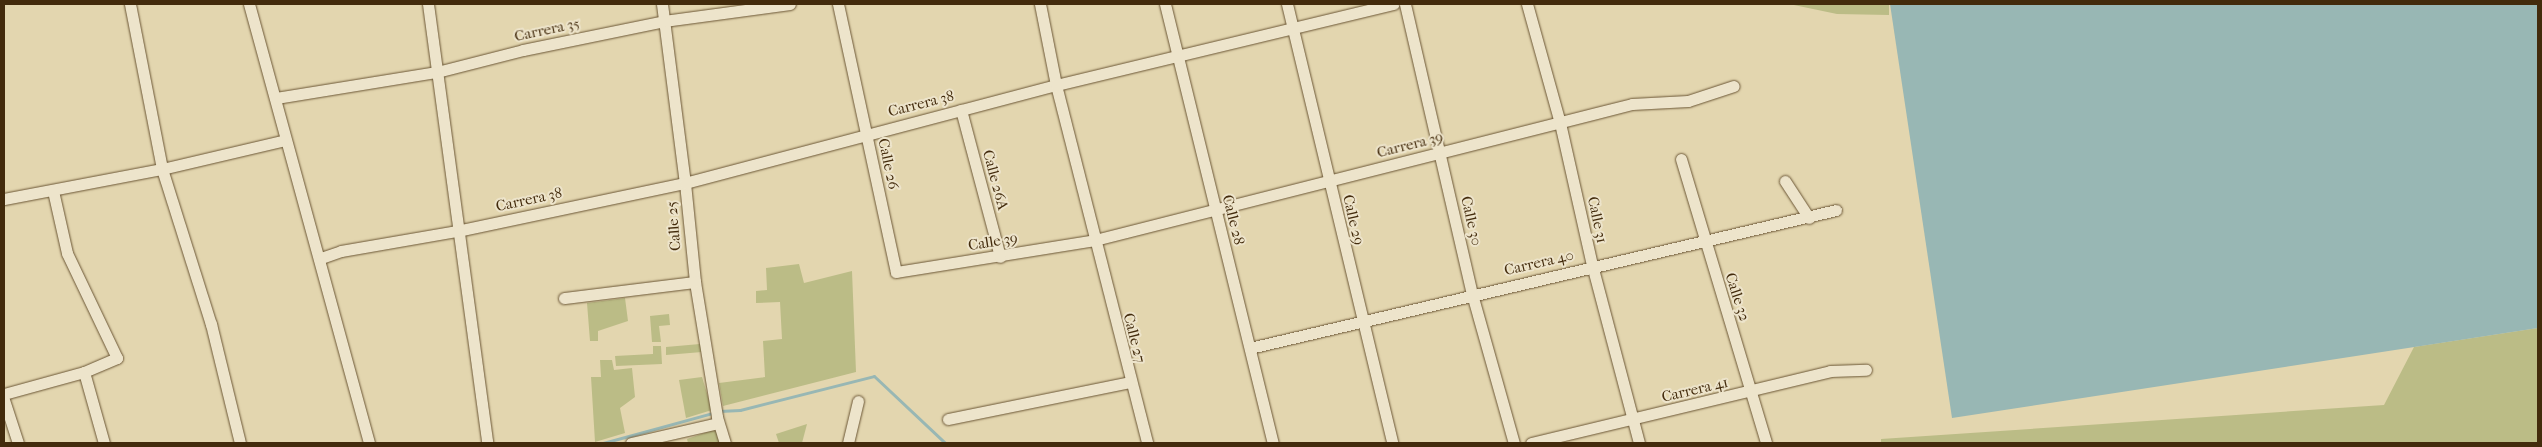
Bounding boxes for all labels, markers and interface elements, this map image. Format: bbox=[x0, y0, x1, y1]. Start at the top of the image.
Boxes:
street label: Carrera 35 bbox=[513, 14, 581, 46]
street label: Carrera 38 bbox=[886, 87, 956, 121]
street label: Carrera 39 bbox=[1375, 128, 1445, 162]
street label: Calle 26 bbox=[874, 137, 902, 191]
street label: Calle 26A bbox=[978, 148, 1012, 212]
street label: Carrera 38 bbox=[494, 184, 564, 216]
street label: Calle 28 bbox=[1218, 193, 1248, 247]
street label: Calle 29 bbox=[1338, 193, 1368, 247]
street label: Calle 30 bbox=[1457, 194, 1485, 248]
street label: Calle 31 bbox=[1583, 195, 1611, 245]
street label: Calle 25 bbox=[663, 200, 685, 252]
street label: Calle 39 bbox=[967, 229, 1019, 255]
street label: Carrera 40 bbox=[1502, 246, 1576, 280]
street label: Calle 32 bbox=[1721, 271, 1753, 323]
street label: Calle 27 bbox=[1119, 311, 1149, 365]
street label: Carrera 41 bbox=[1660, 374, 1730, 406]

